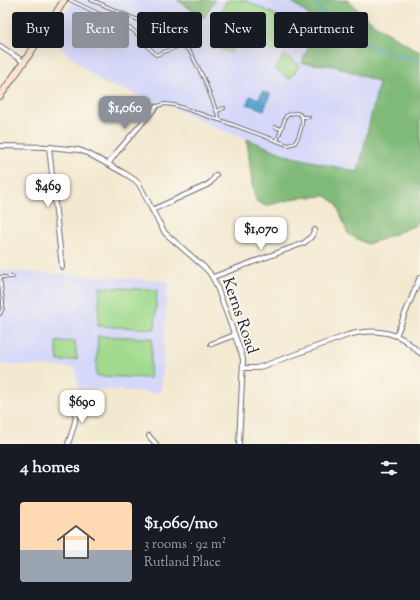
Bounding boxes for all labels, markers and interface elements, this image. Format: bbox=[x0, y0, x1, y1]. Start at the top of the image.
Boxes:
chip: Buy bbox=[12, 12, 64, 48]
chip: Rent bbox=[72, 12, 129, 48]
chip: Filters bbox=[137, 12, 202, 48]
chip: New bbox=[210, 12, 266, 48]
chip: Apartment bbox=[274, 12, 368, 48]
pin: $1,060 bbox=[92, 96, 158, 130]
text: $1,060 bbox=[108, 100, 142, 118]
pin: $469 bbox=[24, 174, 72, 208]
text: $469 bbox=[35, 178, 61, 196]
pin: $1,070 bbox=[228, 217, 294, 251]
text: $1,070 bbox=[244, 221, 278, 239]
street label: Kerns Road bbox=[215, 275, 263, 357]
pin: $690 bbox=[58, 390, 106, 424]
text: $690 bbox=[69, 394, 95, 412]
text: 4 homes bbox=[20, 456, 80, 480]
icon: filters bbox=[378, 457, 400, 479]
text: $1,060/mo bbox=[144, 512, 218, 536]
icon: home bbox=[52, 518, 100, 566]
text: 3 rooms · 92 m² bbox=[144, 536, 226, 554]
text: Rutland Place bbox=[144, 554, 221, 572]

